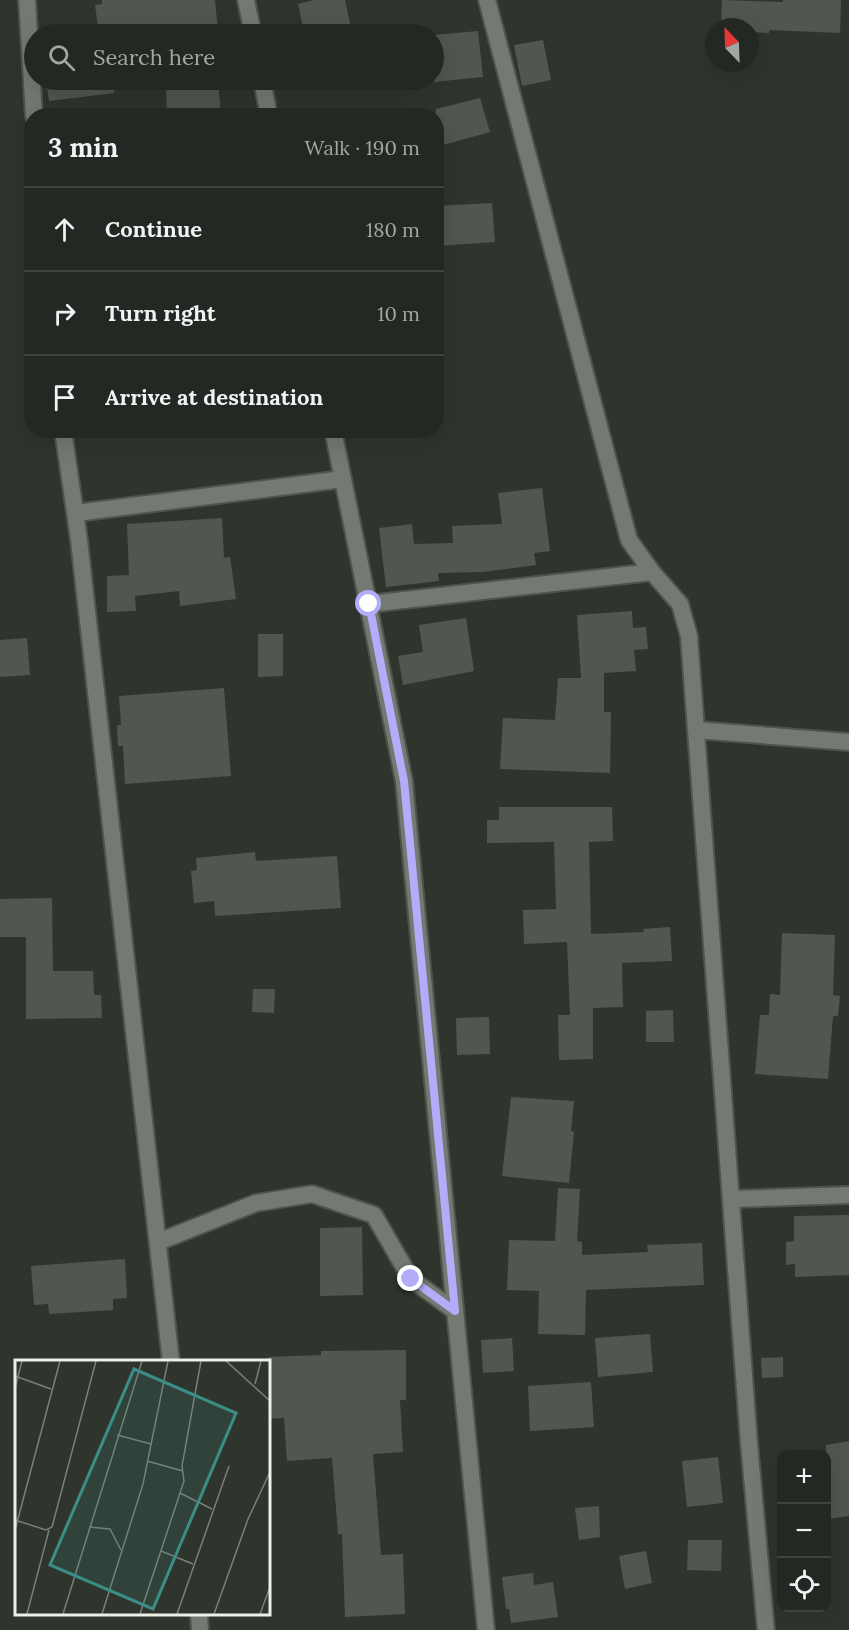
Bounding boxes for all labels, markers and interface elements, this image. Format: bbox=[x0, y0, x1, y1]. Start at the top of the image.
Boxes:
north arrow bbox=[705, 18, 759, 72]
search box bbox=[24, 24, 444, 90]
icon: search bbox=[45, 41, 78, 74]
text: Search here bbox=[93, 43, 215, 71]
text: 3 min bbox=[48, 131, 118, 164]
text: Walk · 190 m bbox=[304, 135, 420, 160]
icon: ahead bbox=[48, 213, 81, 246]
text: Continue bbox=[105, 215, 202, 243]
text: 180 m bbox=[366, 217, 420, 242]
icon: right bbox=[48, 297, 81, 330]
text: Turn right bbox=[105, 299, 216, 327]
text: 10 m bbox=[377, 301, 420, 326]
icon: arrive bbox=[48, 381, 81, 414]
text: Arrive at destination bbox=[105, 383, 323, 411]
route start bbox=[355, 590, 381, 616]
route end bbox=[397, 1265, 423, 1291]
inset map bbox=[15, 1360, 270, 1615]
map controls bbox=[777, 1450, 831, 1612]
button: + bbox=[777, 1450, 831, 1504]
button: − bbox=[777, 1504, 831, 1558]
button: locate bbox=[777, 1558, 831, 1612]

